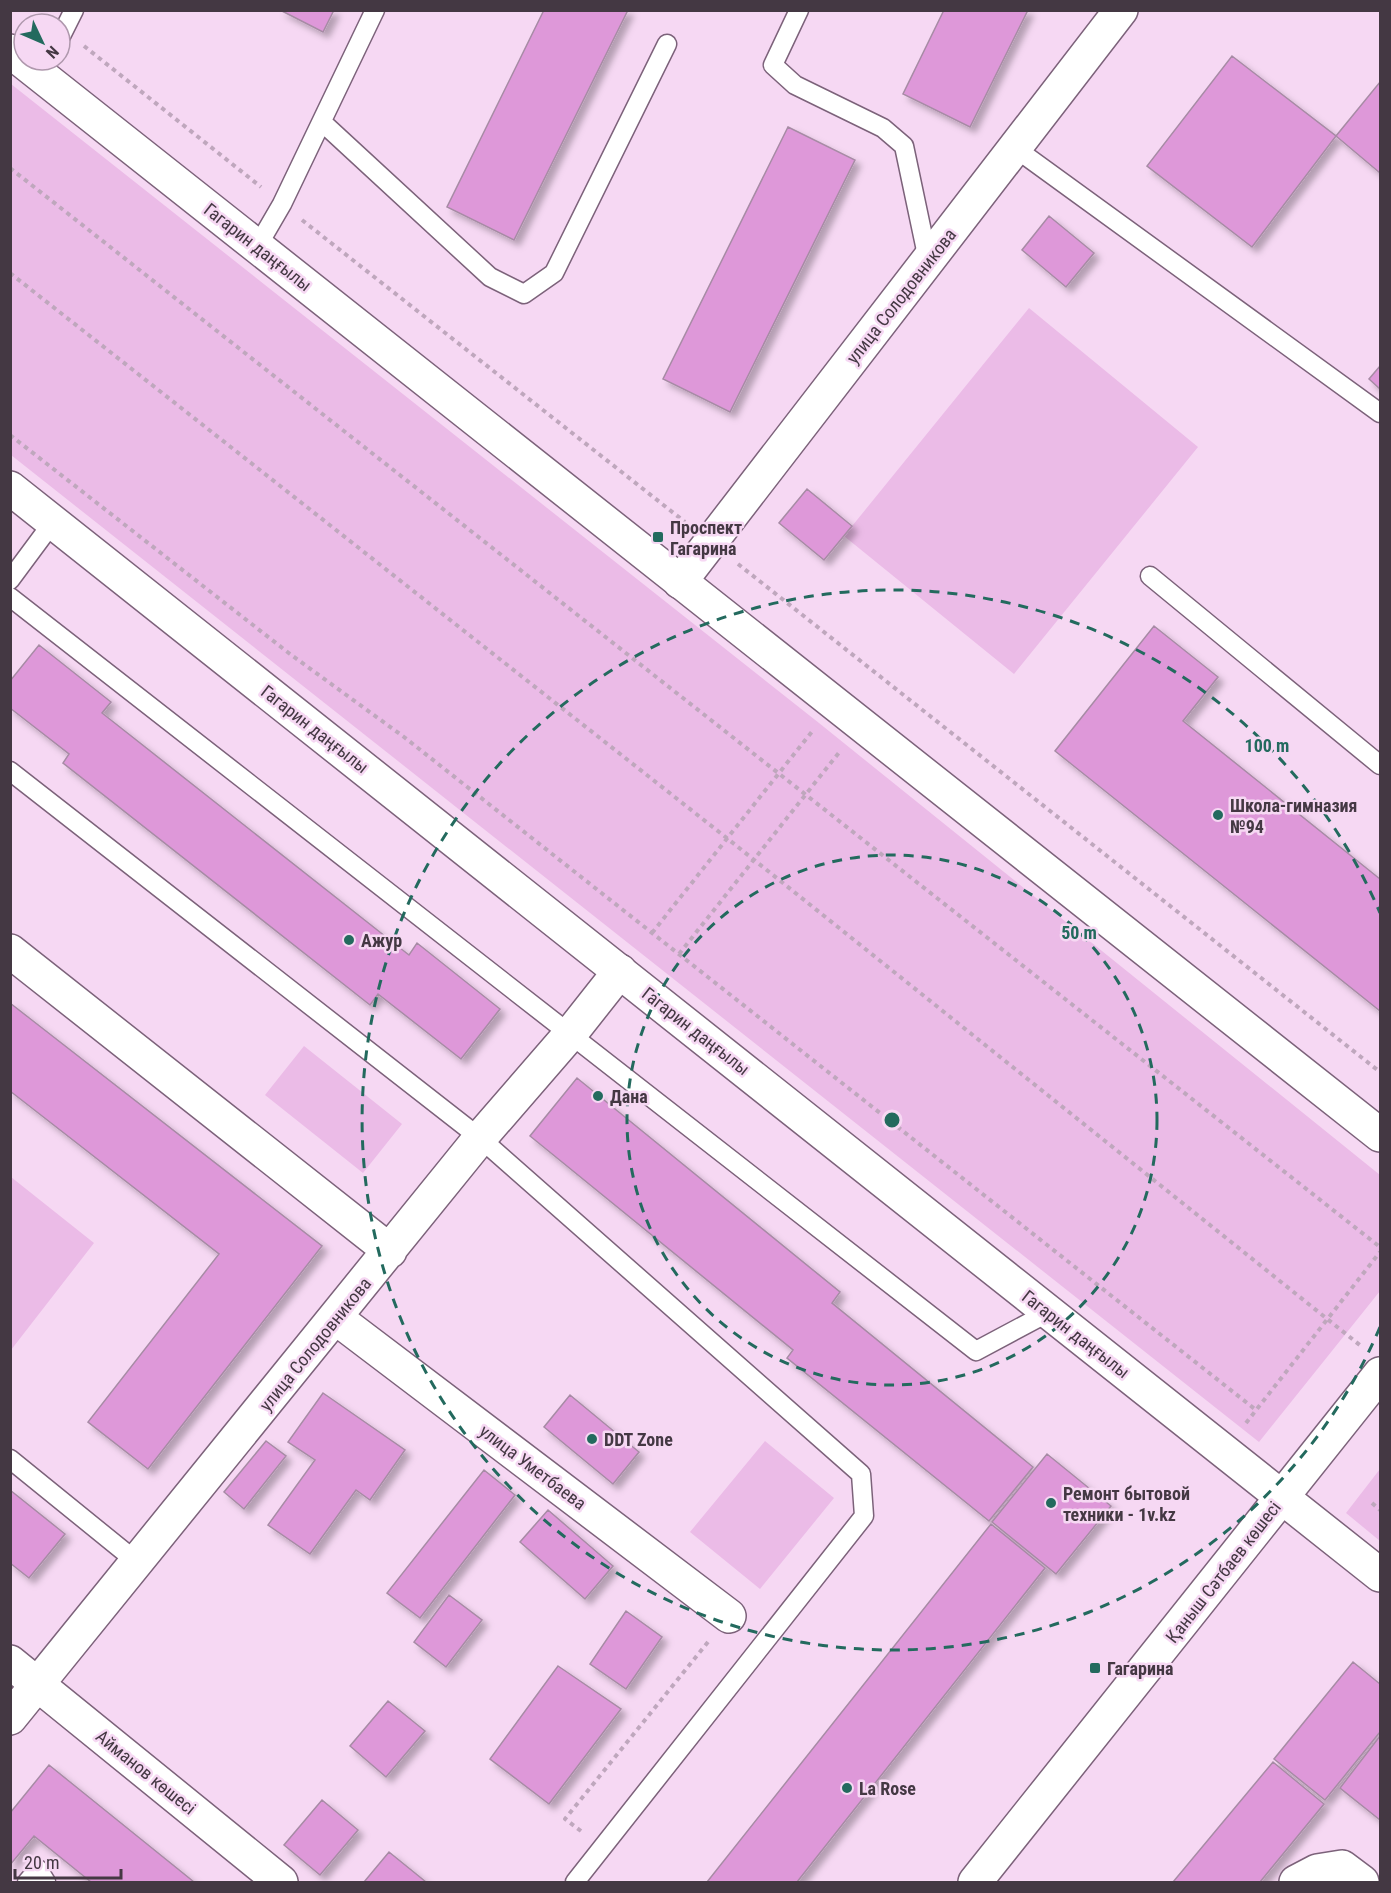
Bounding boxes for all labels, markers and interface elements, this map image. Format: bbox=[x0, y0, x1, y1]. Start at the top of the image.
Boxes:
north arrow bbox=[12, 12, 72, 72]
text: N bbox=[42, 42, 63, 62]
street label: Гагарин даңғылы bbox=[200, 199, 316, 295]
street label: улица Солодовникова bbox=[842, 224, 960, 368]
place label: Проспект Гагарина bbox=[670, 517, 742, 559]
marker: Проспект Гагарина bbox=[651, 530, 665, 544]
street label: Гагарин даңғылы bbox=[257, 681, 373, 777]
text: 100 m bbox=[1245, 735, 1289, 756]
place label: Школа-гимназия №94 bbox=[1230, 795, 1357, 837]
marker: Школа-гимназия №94 bbox=[1211, 808, 1225, 822]
text: 50 m bbox=[1061, 922, 1097, 943]
place label: Ажур bbox=[361, 930, 402, 951]
marker: Ажур bbox=[342, 933, 356, 947]
street label: Гагарин даңғылы bbox=[638, 983, 754, 1079]
place label: Дана bbox=[610, 1086, 648, 1107]
marker: Дана bbox=[591, 1089, 605, 1103]
centre of rings bbox=[882, 1110, 902, 1130]
street label: улица Солодовникова bbox=[255, 1273, 375, 1415]
street label: Гагарин даңғылы bbox=[1018, 1286, 1134, 1382]
street label: улица Уметбаева bbox=[476, 1420, 590, 1514]
place label: DDT Zone bbox=[604, 1429, 673, 1450]
marker: DDT Zone bbox=[585, 1432, 599, 1446]
place label: Ремонт бытовой техники - 1v.kz bbox=[1063, 1483, 1190, 1525]
marker: Ремонт бытовой техники - 1v.kz bbox=[1044, 1496, 1058, 1510]
street label: Қаныш Сәтбаев көшесі bbox=[1161, 1497, 1285, 1647]
place label: Гагарина bbox=[1107, 1658, 1173, 1679]
marker: Гагарина bbox=[1088, 1661, 1102, 1675]
street label: Айманов көшесі bbox=[92, 1725, 200, 1819]
place label: La Rose bbox=[859, 1778, 916, 1799]
marker: La Rose bbox=[840, 1781, 854, 1795]
scale bar bbox=[15, 1842, 122, 1880]
text: 20 m bbox=[24, 1852, 59, 1873]

